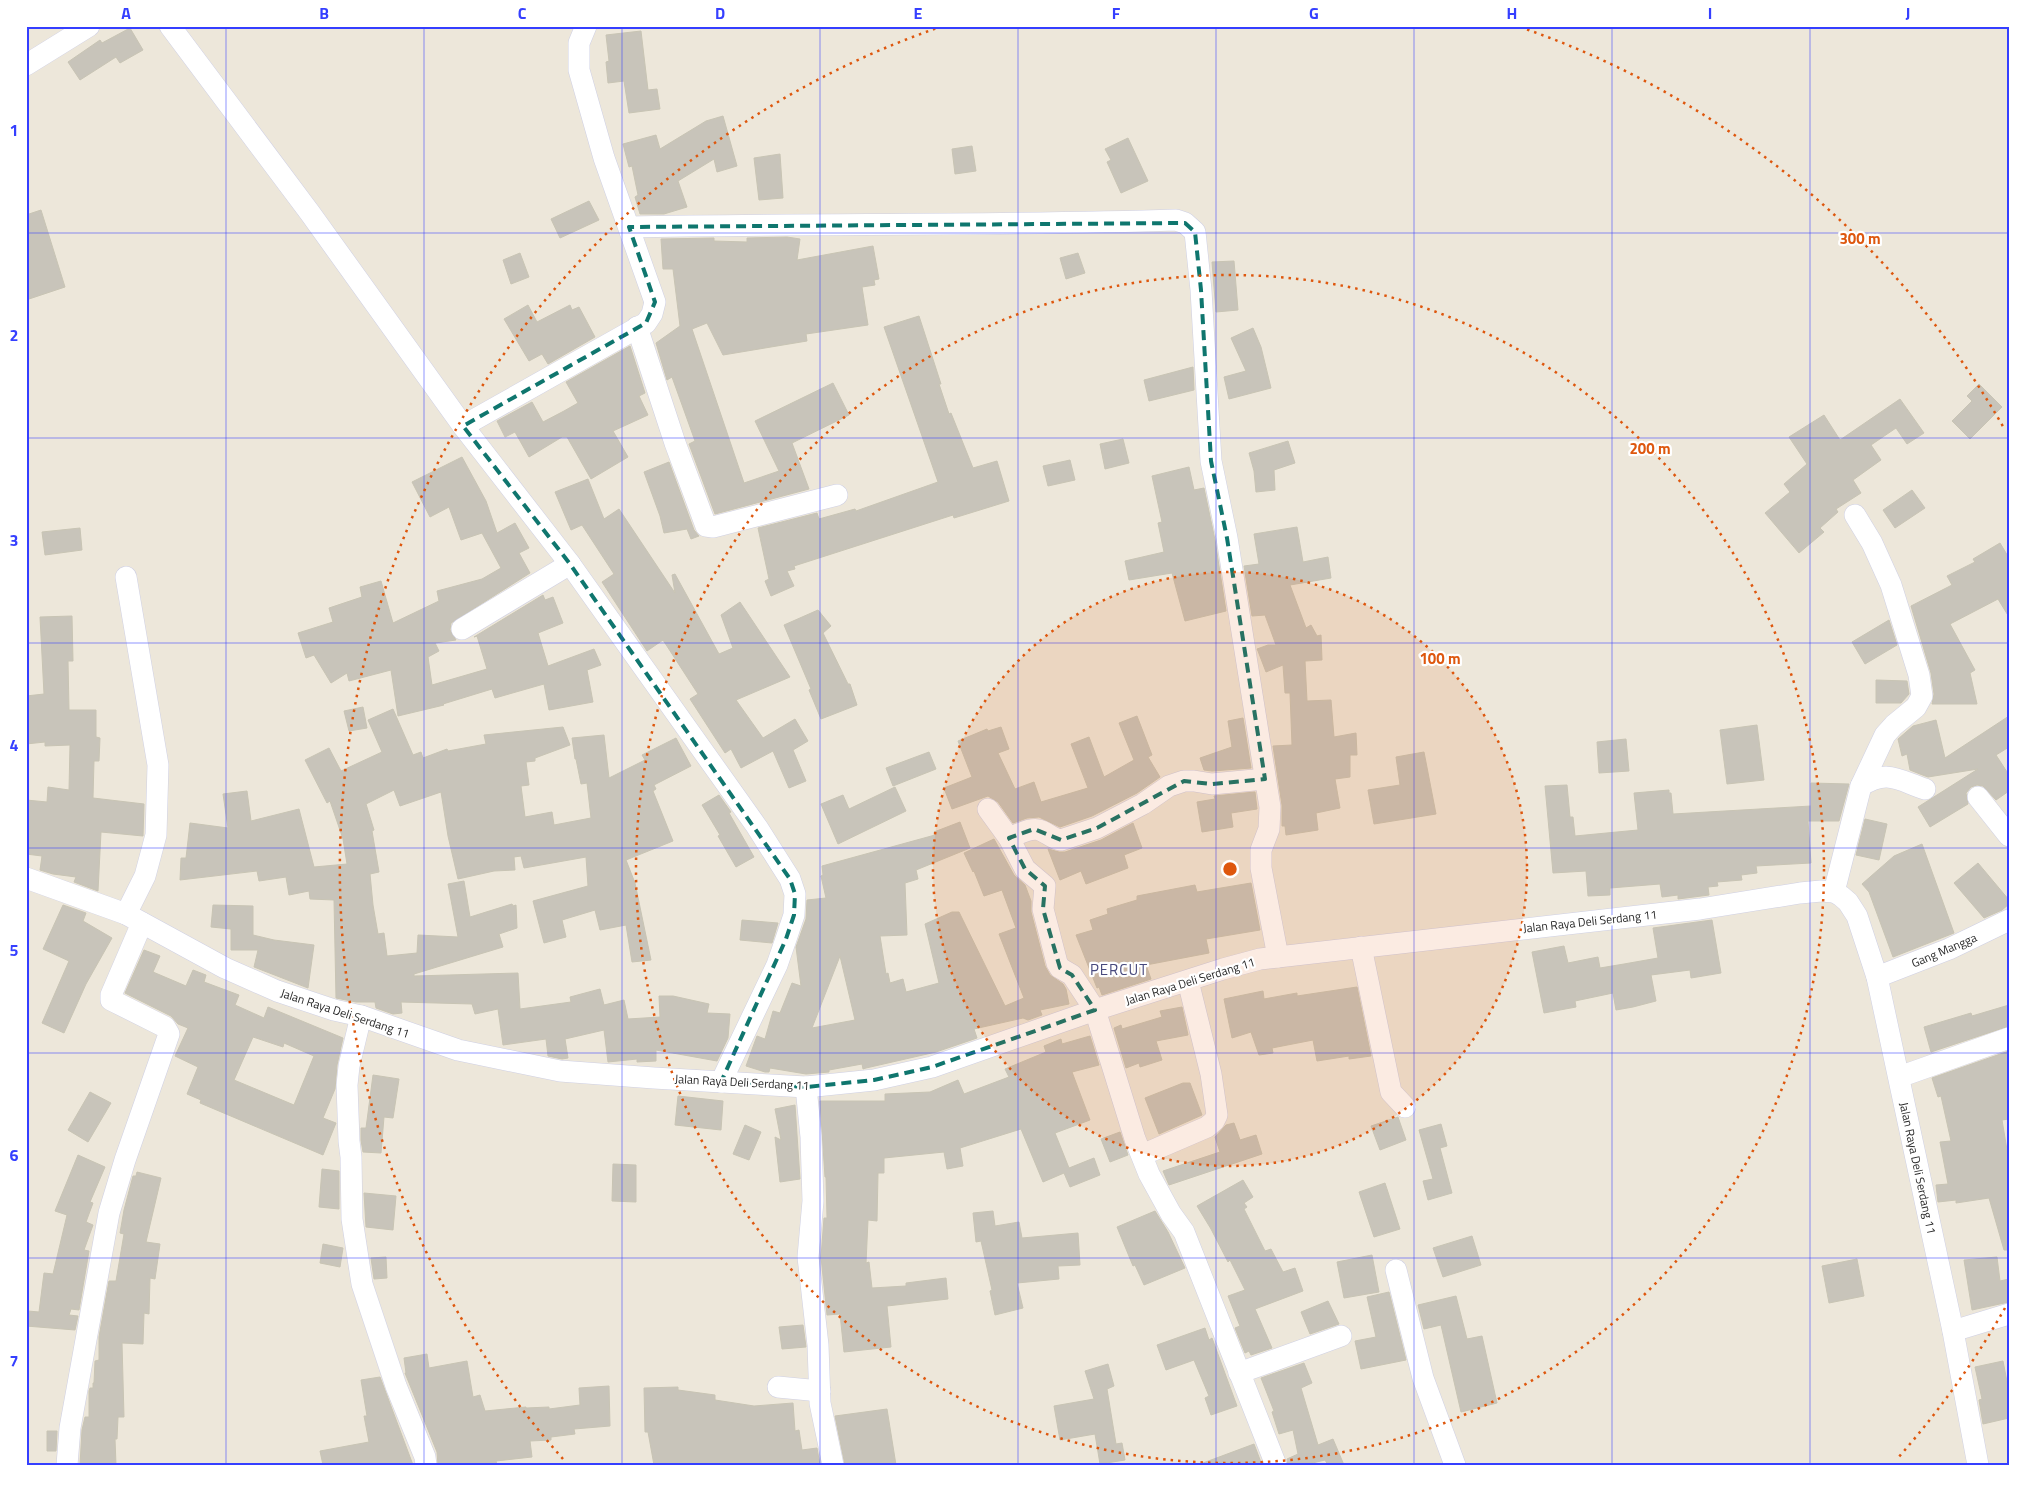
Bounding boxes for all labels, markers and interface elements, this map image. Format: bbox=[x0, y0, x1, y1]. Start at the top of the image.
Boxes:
text: A bbox=[121, 1, 131, 25]
text: B bbox=[319, 1, 329, 25]
text: C bbox=[518, 1, 527, 25]
text: D bbox=[715, 1, 725, 25]
text: E bbox=[914, 1, 923, 25]
text: F bbox=[1112, 1, 1121, 25]
text: G bbox=[1309, 1, 1319, 25]
text: H bbox=[1507, 1, 1517, 25]
text: I bbox=[1708, 1, 1712, 25]
text: J bbox=[1906, 1, 1910, 25]
text: 1 bbox=[10, 118, 18, 142]
text: 300 m bbox=[1839, 227, 1881, 250]
text: 2 bbox=[10, 323, 18, 347]
text: 200 m bbox=[1629, 437, 1671, 460]
text: 3 bbox=[10, 528, 18, 552]
text: 100 m bbox=[1419, 647, 1461, 670]
text: 4 bbox=[10, 733, 19, 757]
centre of rings bbox=[1221, 860, 1239, 878]
street label: Jalan Raya Deli Serdang 11 bbox=[1522, 905, 1658, 937]
street label: Gang Mangga bbox=[1908, 928, 1980, 972]
text: 5 bbox=[10, 938, 19, 962]
street label: Jalan Raya Deli Serdang 11 bbox=[1123, 952, 1257, 1010]
district label: PERCUT bbox=[1090, 958, 1148, 981]
street label: Jalan Raya Deli Serdang 11 bbox=[278, 983, 412, 1043]
street label: Jalan Raya Deli Serdang 11 bbox=[674, 1069, 810, 1095]
street label: Jalan Raya Deli Serdang 11 bbox=[1895, 1100, 1941, 1236]
text: 6 bbox=[10, 1143, 19, 1167]
text: 7 bbox=[10, 1349, 18, 1373]

